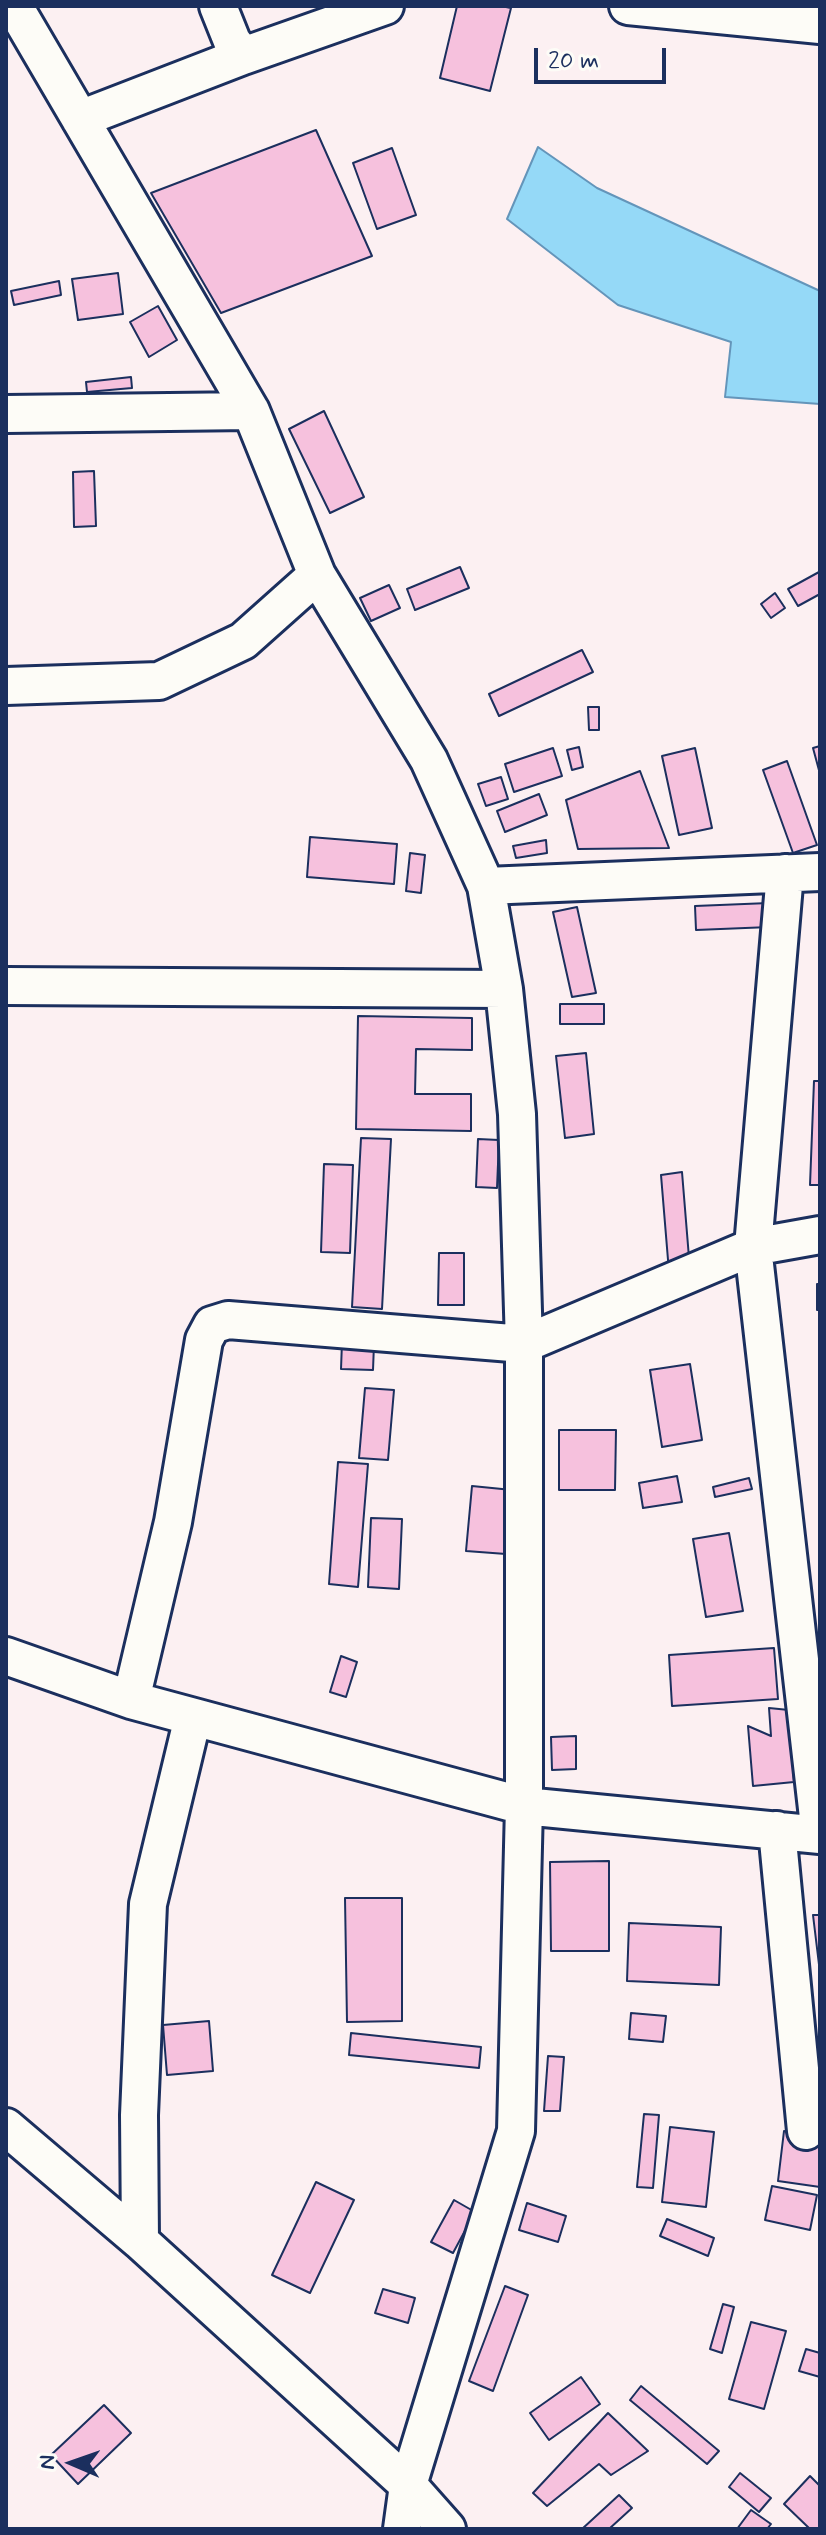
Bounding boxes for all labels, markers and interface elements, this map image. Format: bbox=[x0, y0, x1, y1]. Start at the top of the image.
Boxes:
scale bar bbox=[538, 32, 670, 82]
text: 20 m bbox=[548, 46, 599, 77]
north arrow bbox=[32, 2423, 112, 2503]
text: N bbox=[34, 2454, 62, 2470]

